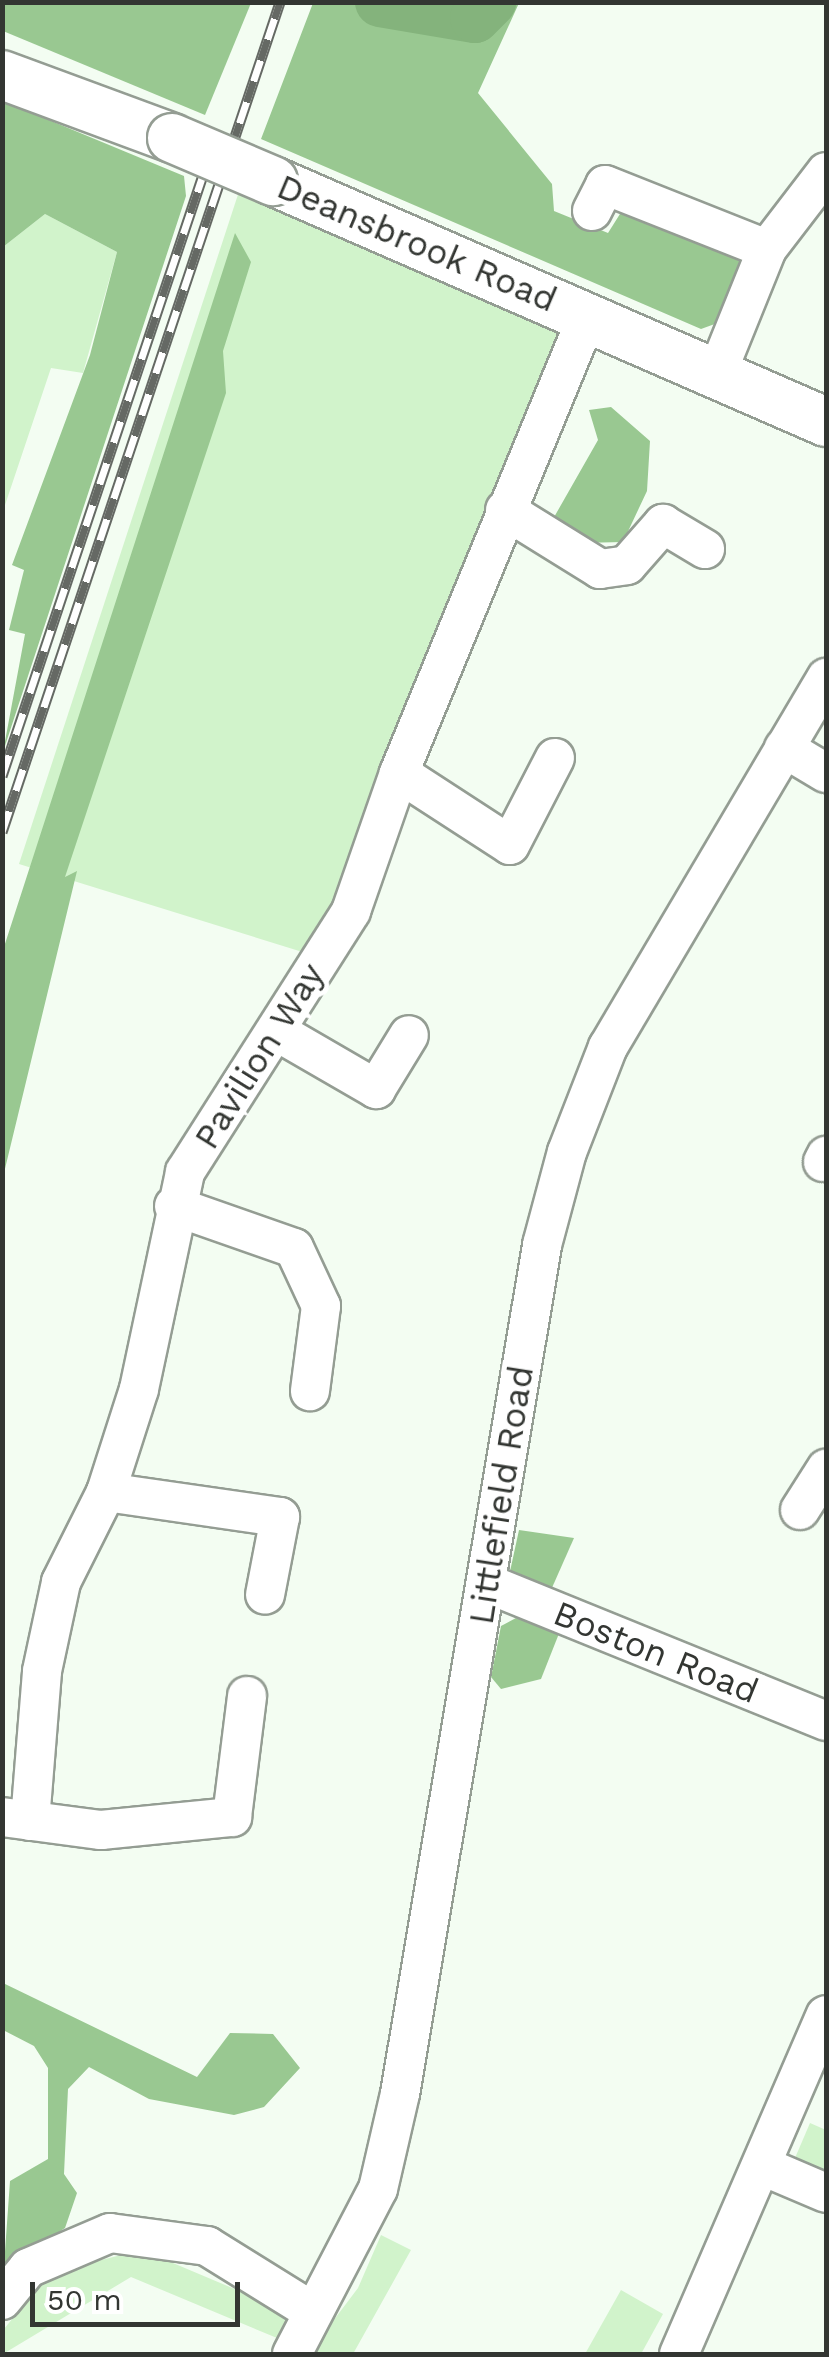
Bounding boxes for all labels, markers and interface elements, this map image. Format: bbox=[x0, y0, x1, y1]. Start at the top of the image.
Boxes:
street label: Deansbrook Road bbox=[271, 165, 563, 321]
street label: Pavilion Way bbox=[185, 955, 333, 1157]
street label: Littlefield Road bbox=[460, 1363, 542, 1627]
street label: Boston Road bbox=[548, 1592, 764, 1712]
scale bar bbox=[35, 2262, 245, 2324]
text: 50 m bbox=[47, 2282, 122, 2317]

